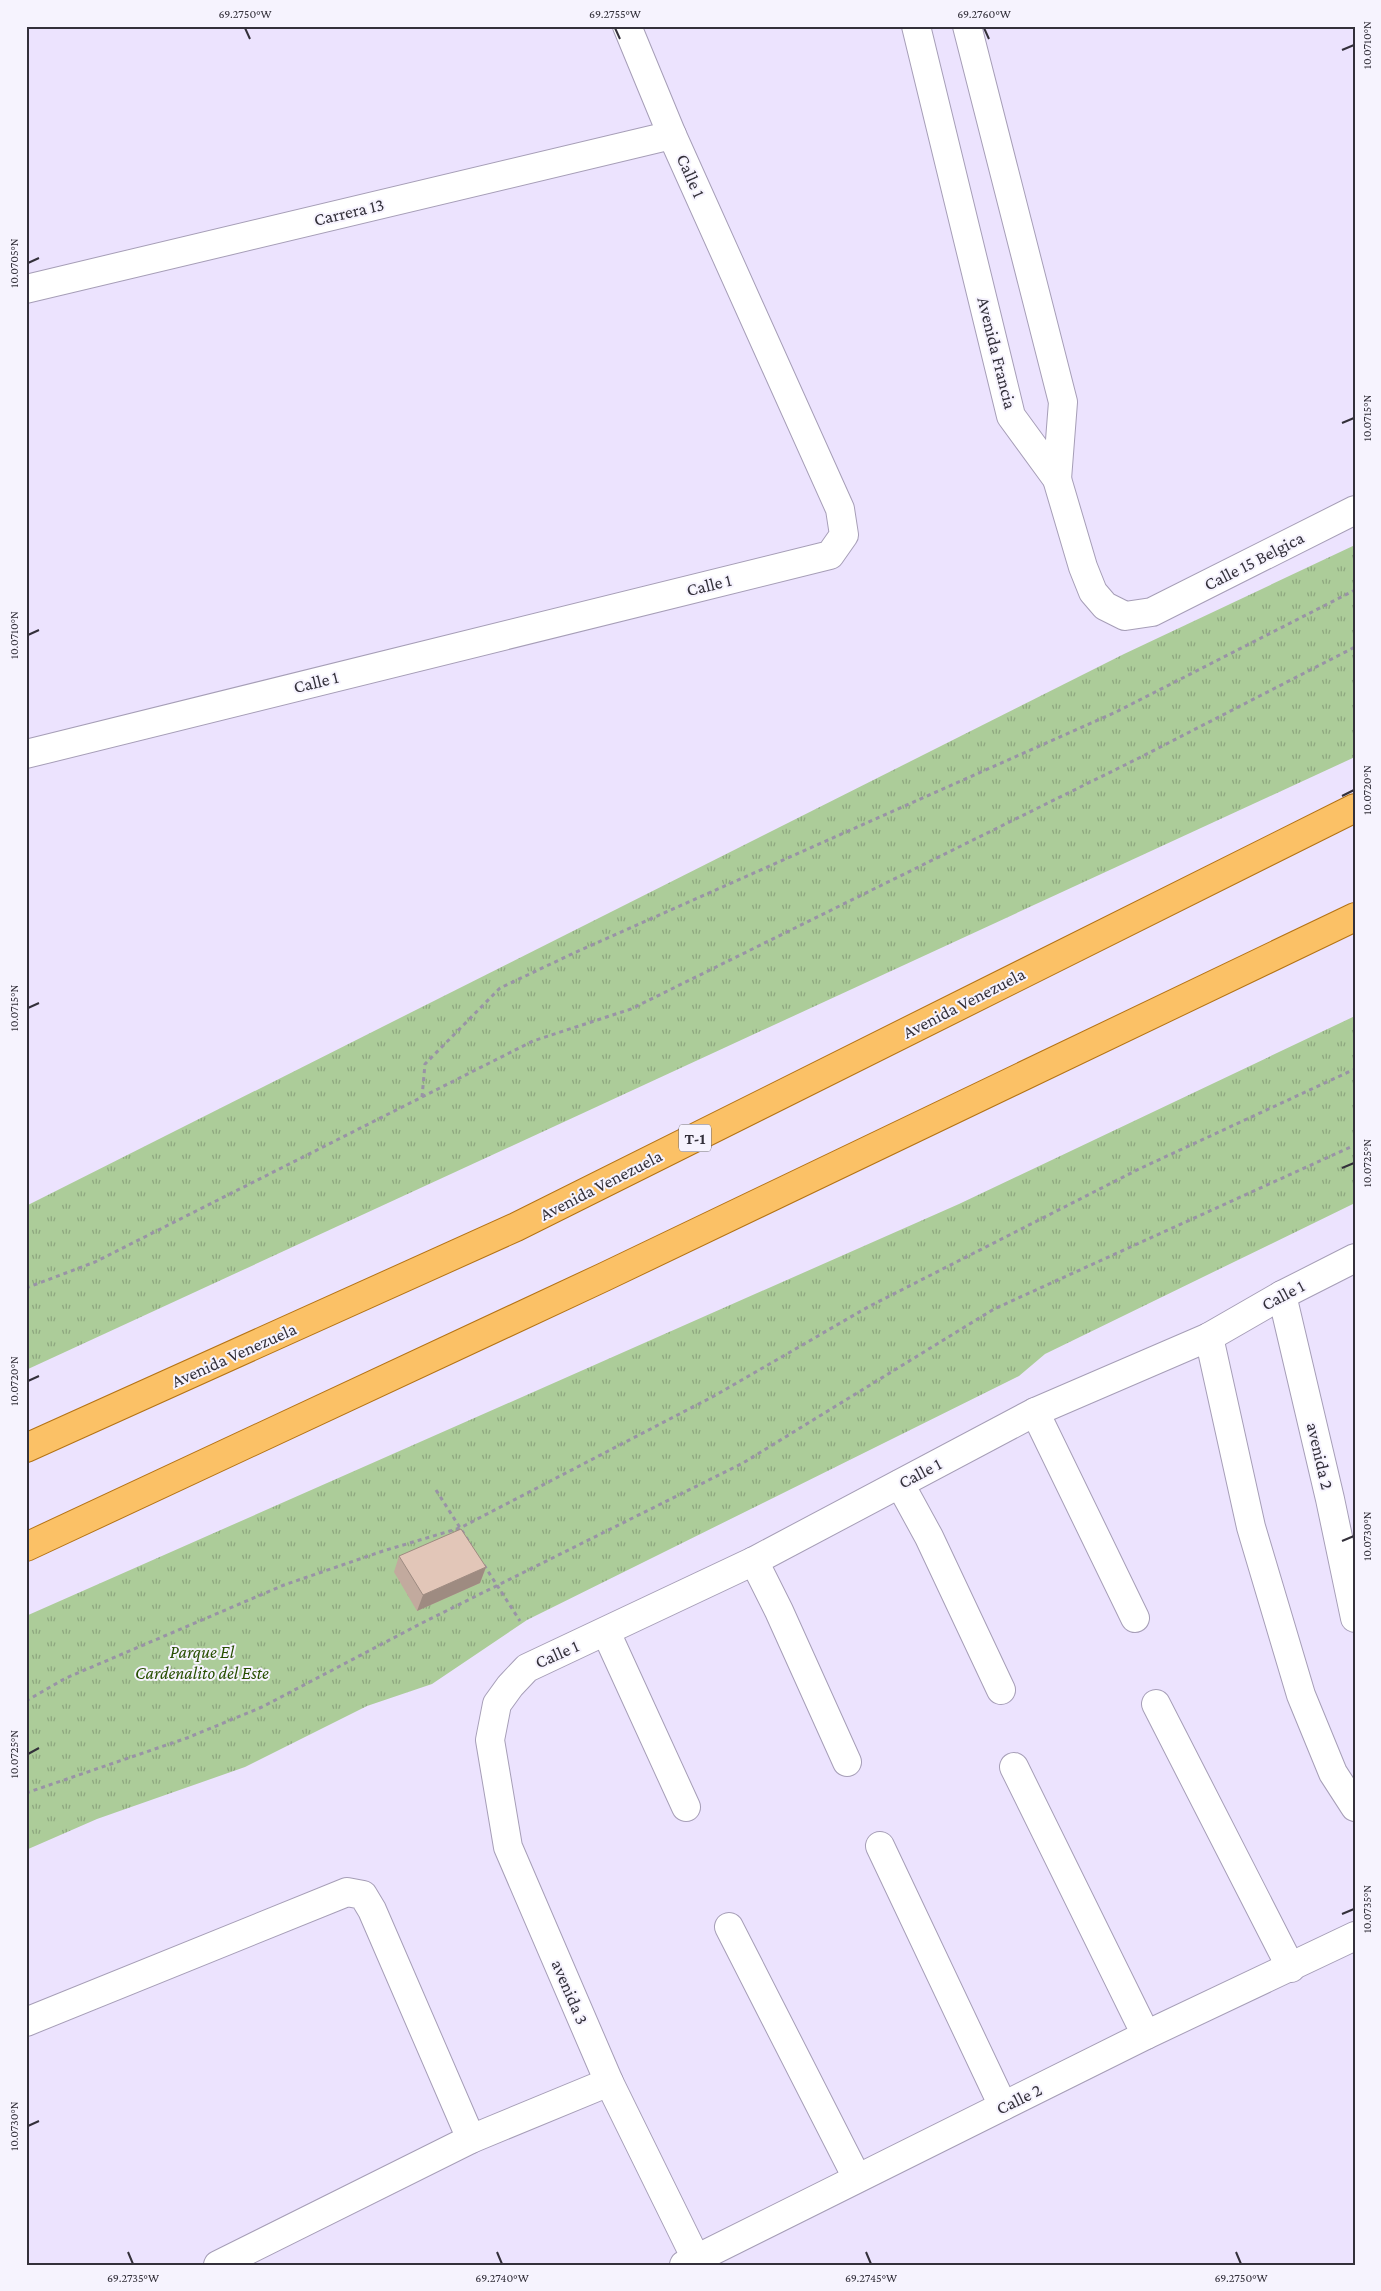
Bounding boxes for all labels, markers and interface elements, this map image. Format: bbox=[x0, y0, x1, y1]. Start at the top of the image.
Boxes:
text: 69.2750°W bbox=[218, 7, 272, 21]
text: 69.2755°W bbox=[589, 7, 641, 21]
text: 69.2760°W bbox=[957, 7, 1011, 21]
text: 10.0710°N bbox=[1360, 21, 1374, 69]
street label: Calle 1 bbox=[673, 151, 709, 201]
street label: Carrera 13 bbox=[312, 194, 386, 230]
text: 10.0705°N bbox=[7, 238, 21, 288]
street label: Avenida Francia bbox=[973, 295, 1021, 411]
text: 10.0715°N bbox=[1360, 395, 1374, 441]
street label: Calle 15 Belgica bbox=[1201, 527, 1307, 595]
street label: Calle 1 bbox=[684, 570, 734, 600]
text: 10.0710°N bbox=[7, 611, 21, 659]
street label: Calle 1 bbox=[291, 667, 341, 697]
text: 10.0720°N bbox=[1360, 765, 1374, 815]
street label: Avenida Venezuela bbox=[899, 964, 1029, 1042]
text: 10.0715°N bbox=[7, 985, 21, 1031]
road number: T-1 bbox=[679, 1124, 711, 1152]
text: 10.0725°N bbox=[1360, 1139, 1374, 1187]
street label: Avenida Venezuela bbox=[536, 1146, 666, 1224]
street label: Calle 1 bbox=[1258, 1275, 1308, 1315]
street label: Avenida Venezuela bbox=[168, 1318, 300, 1392]
text: 10.0720°N bbox=[7, 1356, 21, 1406]
street label: avenida 2 bbox=[1303, 1420, 1337, 1492]
street label: Calle 1 bbox=[895, 1453, 945, 1493]
text: 10.0730°N bbox=[1360, 1511, 1374, 1561]
street label: Calle 1 bbox=[532, 1636, 582, 1672]
park label: Parque El Cardenalito del Este bbox=[135, 1642, 269, 1683]
text: 10.0725°N bbox=[7, 1730, 21, 1778]
text: 10.0735°N bbox=[1360, 1885, 1374, 1933]
street label: avenida 3 bbox=[547, 1957, 593, 2027]
street label: Calle 2 bbox=[993, 2079, 1045, 2119]
text: 10.0730°N bbox=[7, 2101, 21, 2151]
text: 69.2735°W bbox=[107, 2271, 159, 2285]
text: 69.2740°W bbox=[475, 2271, 529, 2285]
text: 69.2745°W bbox=[845, 2271, 897, 2285]
text: 69.2750°W bbox=[1214, 2271, 1268, 2285]

